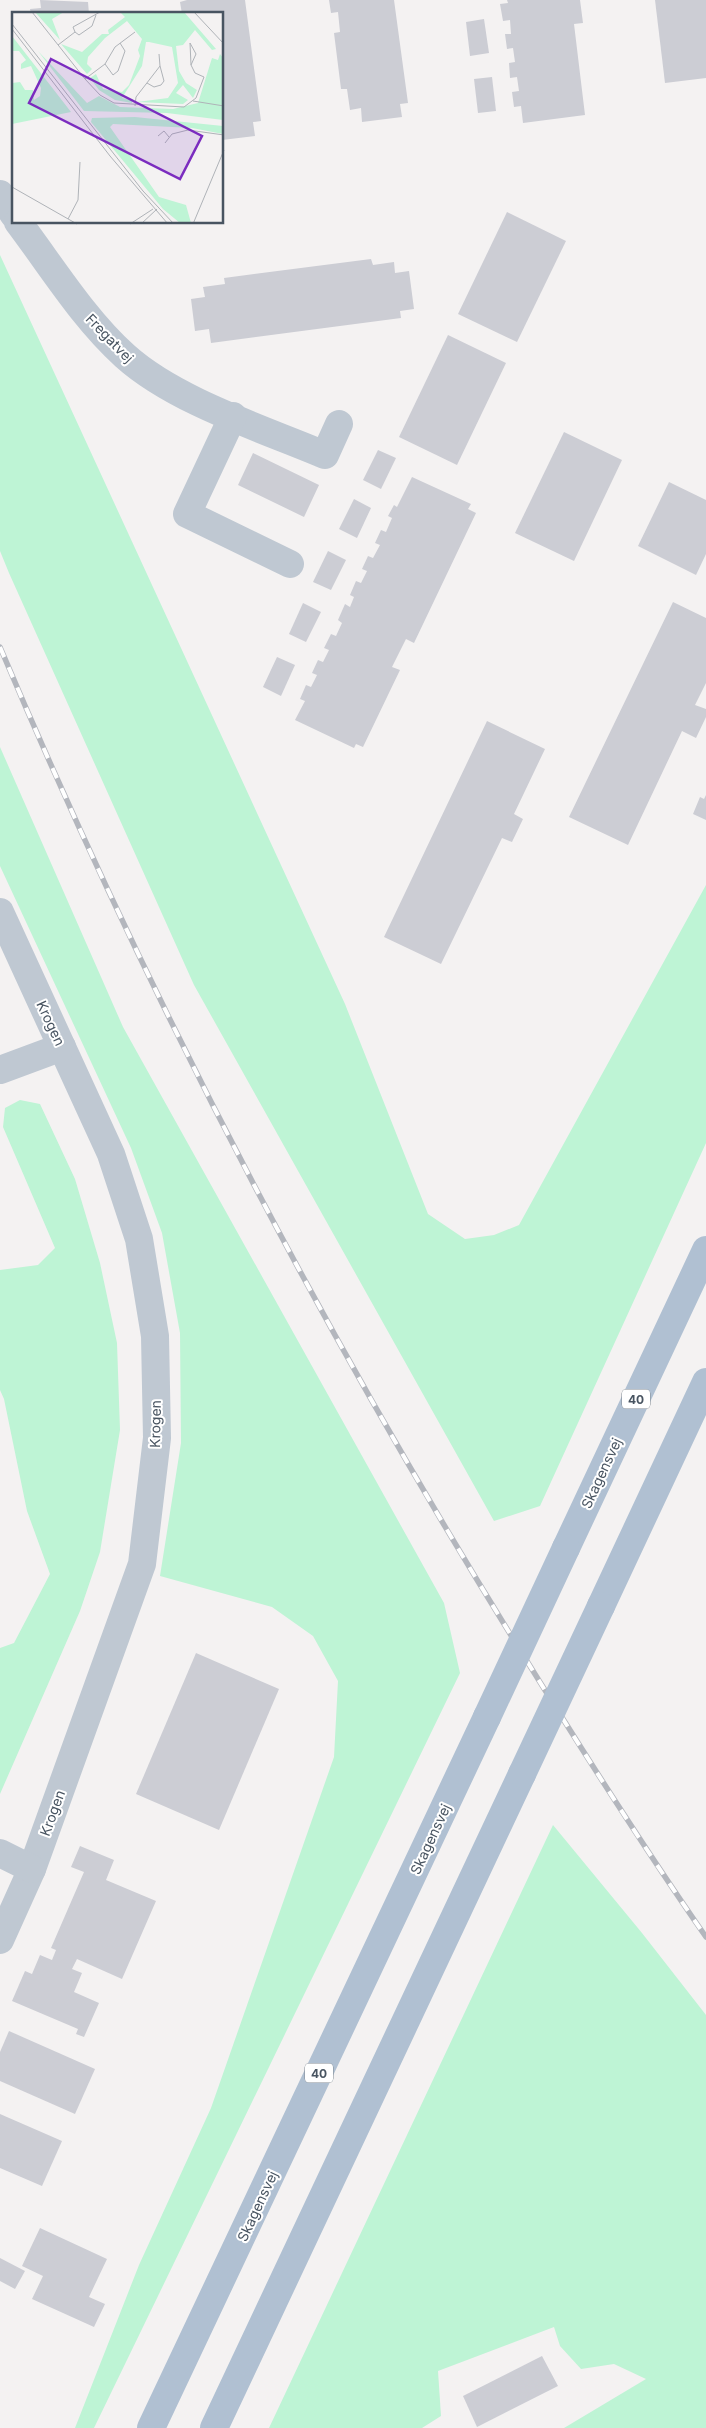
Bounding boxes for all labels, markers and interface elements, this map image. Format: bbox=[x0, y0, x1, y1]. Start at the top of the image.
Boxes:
inset map bbox=[12, 12, 224, 224]
street label: Fregatvej bbox=[83, 310, 137, 366]
street label: Krogen bbox=[33, 998, 69, 1048]
road number: 40 bbox=[622, 1390, 650, 1408]
street label: Krogen bbox=[146, 1400, 164, 1448]
street label: Skagensvej bbox=[577, 1435, 625, 1511]
street label: Krogen bbox=[36, 1788, 68, 1838]
street label: Skagensvej bbox=[406, 1801, 454, 1877]
road number: 40 bbox=[305, 2064, 333, 2082]
street label: Skagensvej bbox=[233, 2168, 281, 2244]

